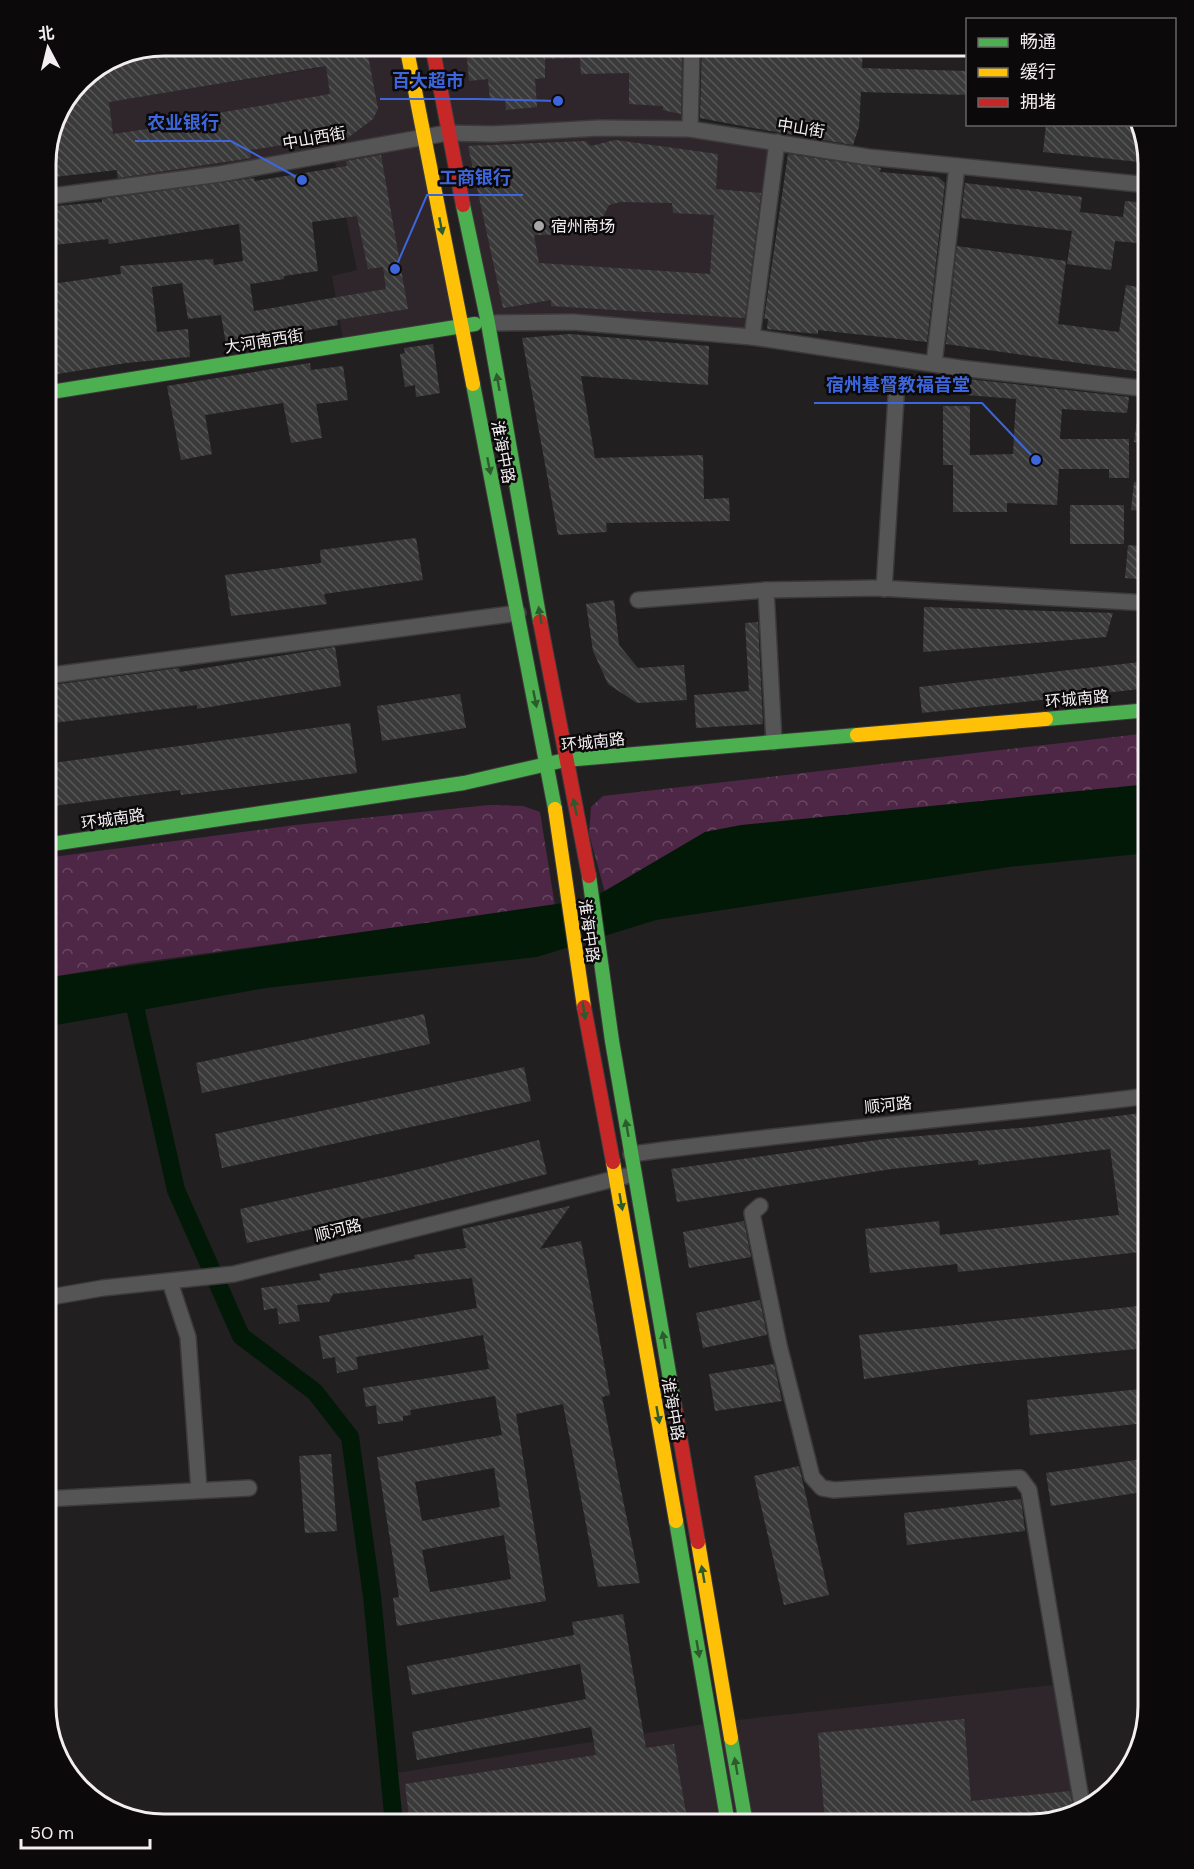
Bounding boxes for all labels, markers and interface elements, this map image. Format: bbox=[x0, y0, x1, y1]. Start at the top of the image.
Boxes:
north arrow bbox=[18, 18, 78, 78]
legend bbox=[966, 18, 1176, 126]
text: 北 bbox=[37, 22, 55, 45]
text: 畅通 bbox=[1020, 30, 1056, 54]
text: 缓行 bbox=[1020, 60, 1056, 84]
callout: 百大超市 bbox=[380, 63, 476, 99]
text: 百大超市 bbox=[392, 69, 464, 93]
text: 拥堵 bbox=[1020, 90, 1056, 114]
callout: 农业银行 bbox=[135, 105, 231, 141]
text: 农业银行 bbox=[147, 111, 219, 135]
street label: 中山街 bbox=[776, 114, 826, 142]
street label: 中山西街 bbox=[281, 122, 347, 154]
callout: 工商银行 bbox=[427, 159, 523, 195]
text: 工商银行 bbox=[439, 166, 511, 190]
place label: 宿州商场 bbox=[551, 216, 615, 237]
one-way arrow bbox=[437, 217, 446, 236]
marker: 宿州商场 bbox=[532, 219, 546, 233]
street label: 大河南西街 bbox=[223, 324, 305, 358]
callout: 宿州基督教福音堂 bbox=[814, 367, 982, 403]
one-way arrow bbox=[493, 372, 502, 391]
text: 宿州基督教福音堂 bbox=[826, 373, 970, 397]
street label: 淮海中路 bbox=[487, 419, 519, 485]
one-way arrow bbox=[485, 457, 494, 476]
one-way arrow bbox=[535, 605, 544, 624]
street label: 环城南路 bbox=[1044, 686, 1110, 712]
one-way arrow bbox=[531, 690, 540, 709]
street label: 环城南路 bbox=[560, 728, 626, 756]
one-way arrow bbox=[570, 797, 579, 816]
street label: 环城南路 bbox=[80, 804, 146, 834]
street label: 淮海中路 bbox=[574, 898, 604, 964]
one-way arrow bbox=[580, 1002, 589, 1021]
street label: 顺河路 bbox=[863, 1092, 913, 1118]
one-way arrow bbox=[622, 1118, 631, 1137]
one-way arrow bbox=[617, 1193, 626, 1212]
street label: 顺河路 bbox=[312, 1214, 364, 1246]
one-way arrow bbox=[659, 1331, 668, 1350]
street label: 淮海中路 bbox=[657, 1376, 689, 1442]
one-way arrow bbox=[654, 1406, 663, 1425]
one-way arrow bbox=[699, 1564, 708, 1583]
one-way arrow bbox=[694, 1640, 703, 1659]
one-way arrow bbox=[731, 1757, 740, 1776]
scale bar bbox=[21, 1812, 150, 1850]
text: 50 m bbox=[30, 1821, 74, 1845]

